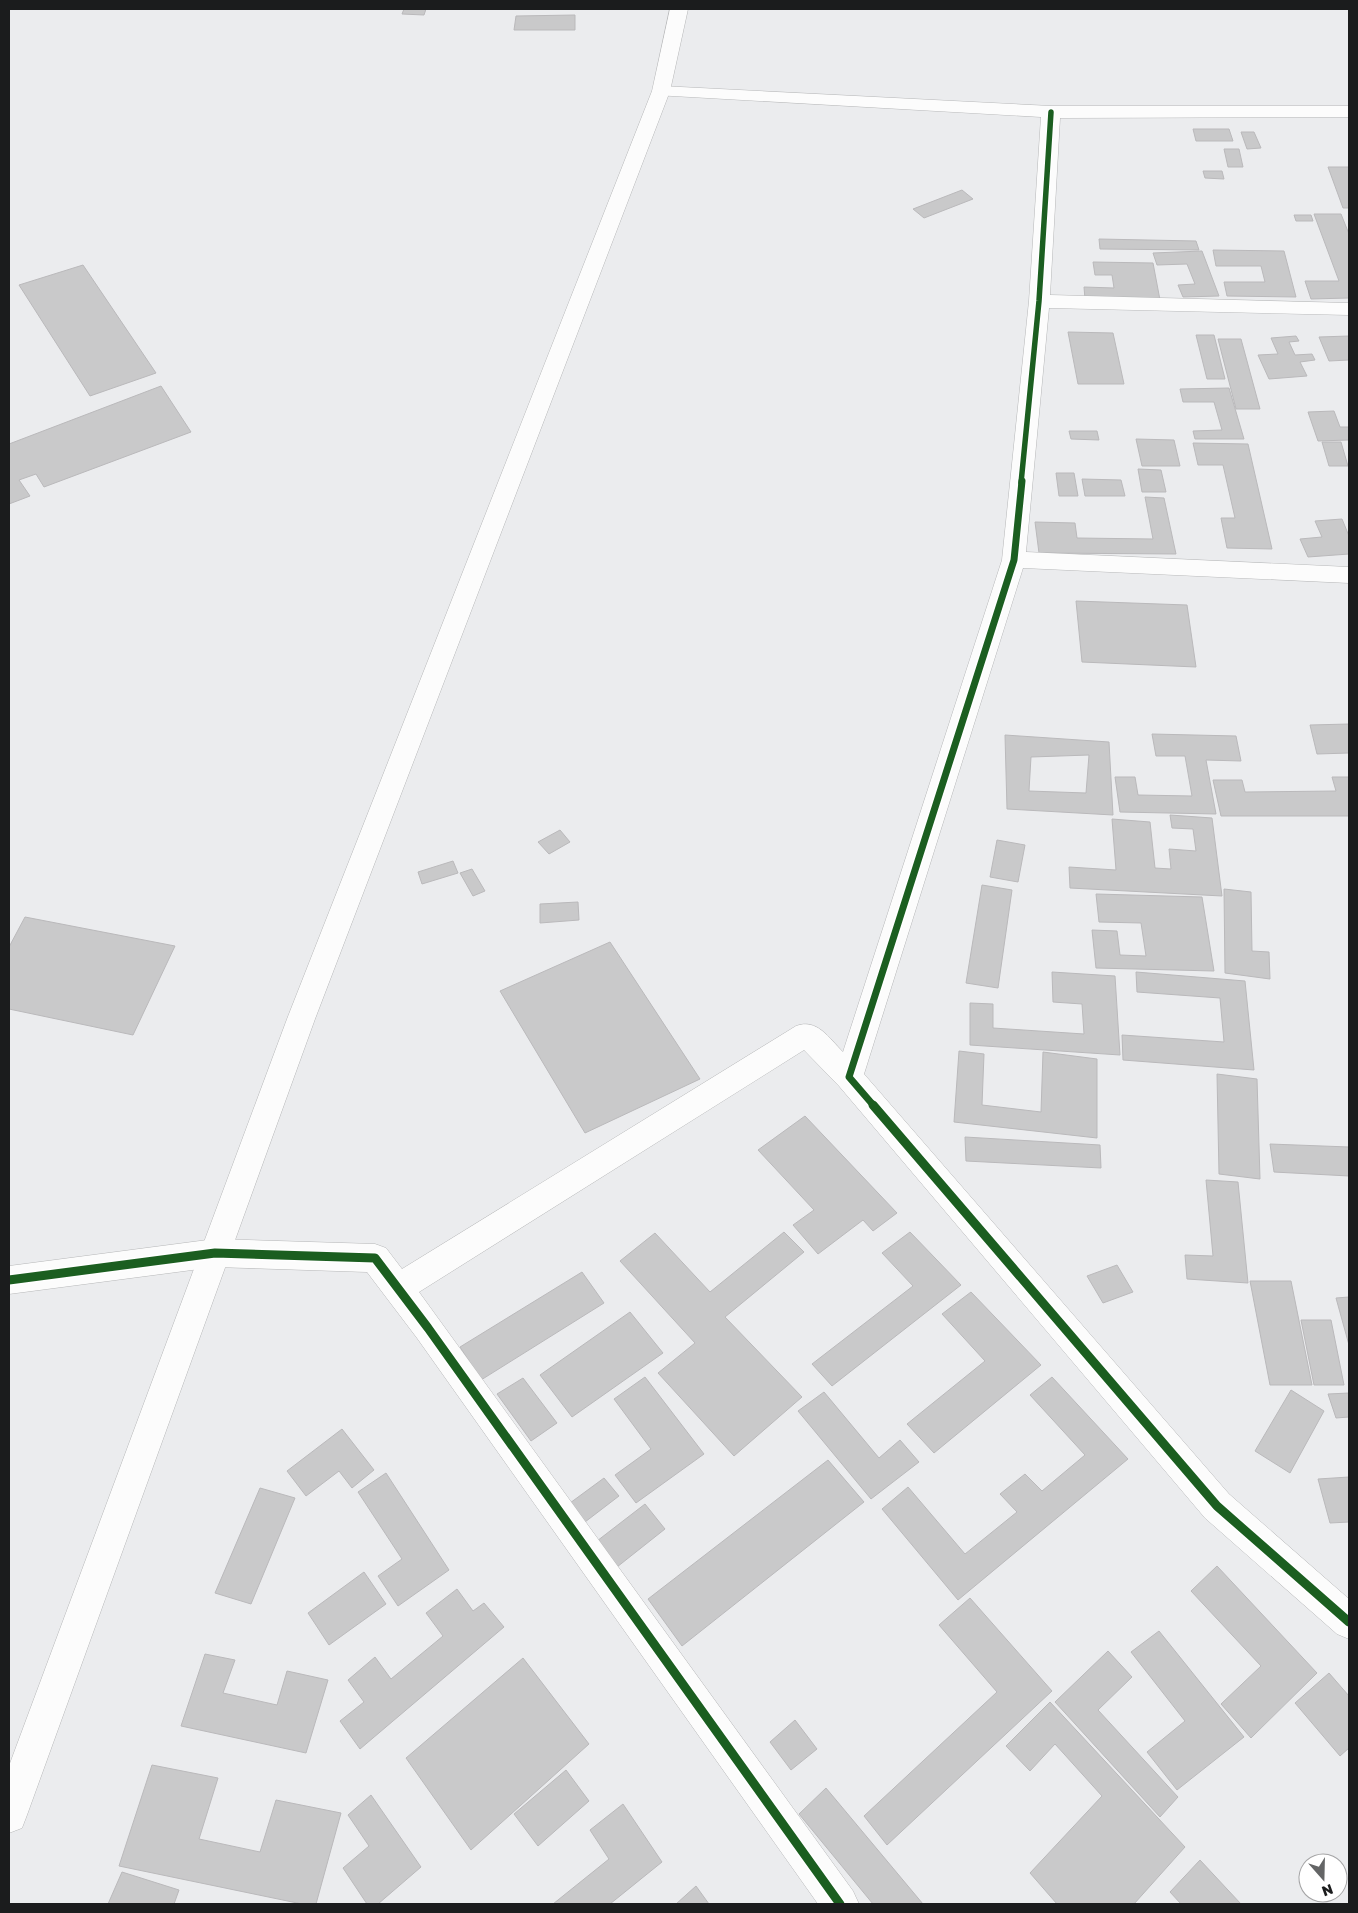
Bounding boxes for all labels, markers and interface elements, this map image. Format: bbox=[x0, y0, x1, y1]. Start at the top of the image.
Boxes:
north arrow bbox=[1298, 1853, 1348, 1903]
text: N bbox=[1320, 1881, 1336, 1900]

